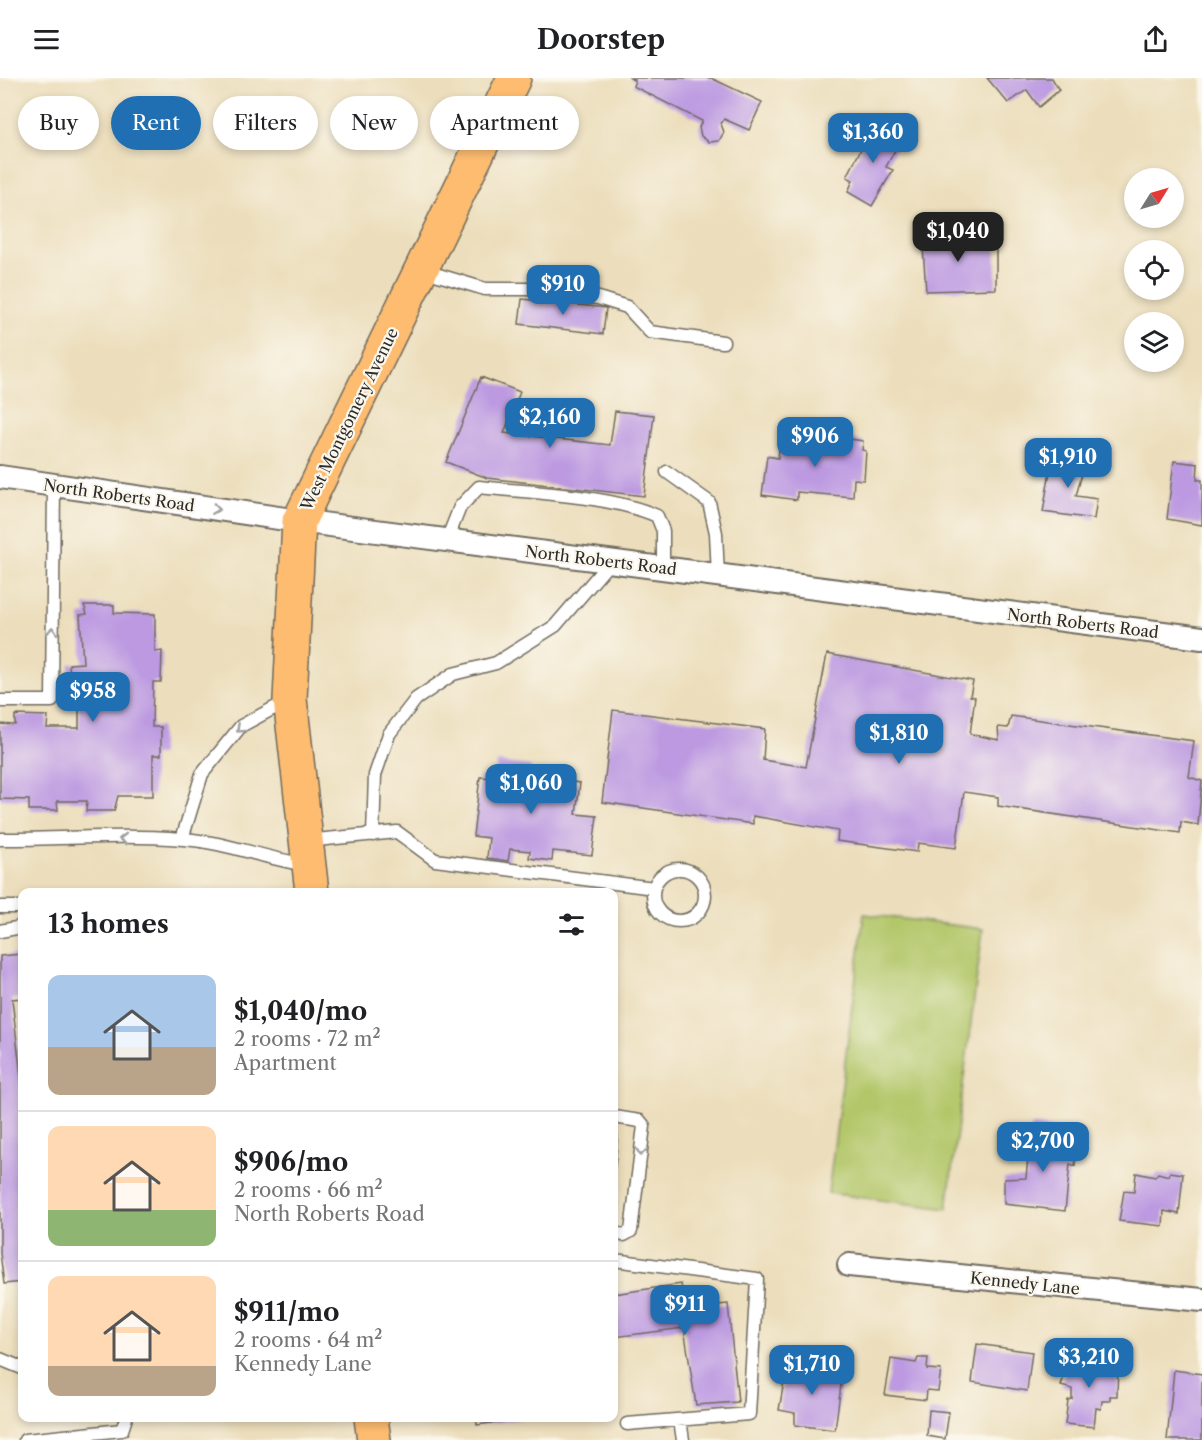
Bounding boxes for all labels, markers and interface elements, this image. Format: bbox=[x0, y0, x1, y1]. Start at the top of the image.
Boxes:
icon: menu bbox=[30, 23, 63, 56]
text: Doorstep bbox=[537, 23, 665, 56]
icon: share bbox=[1139, 23, 1172, 56]
chip: Buy bbox=[18, 96, 99, 150]
chip: Rent bbox=[111, 96, 201, 150]
chip: Filters bbox=[213, 96, 318, 150]
chip: New bbox=[330, 96, 418, 150]
chip: Apartment bbox=[430, 96, 579, 150]
pin: $1,360 bbox=[824, 113, 922, 164]
text: $1,360 bbox=[842, 120, 904, 144]
north arrow bbox=[1124, 168, 1184, 228]
map controls bbox=[1124, 168, 1184, 372]
pin: $1,040 bbox=[909, 212, 1007, 263]
text: $1,040 bbox=[927, 219, 989, 243]
button: locate bbox=[1124, 240, 1184, 300]
pin: $910 bbox=[527, 265, 599, 316]
text: $910 bbox=[541, 272, 585, 296]
button: layers bbox=[1124, 312, 1184, 372]
street label: West Montgomery Avenue bbox=[296, 324, 402, 515]
pin: $2,160 bbox=[501, 398, 599, 449]
text: $2,160 bbox=[519, 405, 581, 429]
pin: $906 bbox=[779, 417, 851, 468]
text: $906 bbox=[791, 424, 839, 448]
pin: $1,910 bbox=[1019, 438, 1117, 489]
text: $1,910 bbox=[1039, 445, 1097, 469]
street label: North Roberts Road bbox=[42, 474, 196, 516]
one-way arrow bbox=[211, 503, 220, 515]
street label: North Roberts Road bbox=[524, 541, 678, 579]
street label: North Roberts Road bbox=[1006, 604, 1160, 642]
one-way arrow bbox=[46, 627, 59, 636]
pin: $958 bbox=[57, 672, 129, 723]
text: $958 bbox=[70, 679, 116, 703]
pin: $1,810 bbox=[850, 714, 948, 765]
text: $1,810 bbox=[869, 721, 929, 745]
one-way arrow bbox=[237, 722, 247, 733]
pin: $1,060 bbox=[482, 764, 580, 815]
text: $1,060 bbox=[500, 771, 562, 795]
one-way arrow bbox=[119, 833, 128, 845]
text: 13 homes bbox=[48, 908, 169, 940]
icon: filters bbox=[555, 908, 588, 941]
text: $1,040/mo bbox=[234, 995, 367, 1027]
icon: home bbox=[96, 999, 168, 1071]
text: 2 rooms · 72 m² bbox=[234, 1027, 381, 1051]
text: Apartment bbox=[234, 1051, 337, 1075]
pin: $2,700 bbox=[994, 1122, 1092, 1173]
text: $2,700 bbox=[1011, 1129, 1075, 1153]
text: $906/mo bbox=[234, 1146, 348, 1178]
one-way arrow bbox=[635, 1147, 647, 1156]
icon: home bbox=[96, 1150, 168, 1222]
text: 2 rooms · 66 m² bbox=[234, 1178, 383, 1202]
text: North Roberts Road bbox=[234, 1202, 425, 1226]
street label: Kennedy Lane bbox=[969, 1267, 1081, 1299]
pin: $911 bbox=[649, 1285, 721, 1336]
text: $911 bbox=[664, 1292, 706, 1316]
text: $911/mo bbox=[234, 1296, 340, 1328]
icon: home bbox=[96, 1300, 168, 1372]
text: 2 rooms · 64 m² bbox=[234, 1328, 383, 1352]
pin: $3,210 bbox=[1040, 1338, 1138, 1389]
pin: $1,710 bbox=[763, 1345, 861, 1396]
text: $3,210 bbox=[1058, 1345, 1120, 1369]
text: Kennedy Lane bbox=[234, 1352, 372, 1376]
text: $1,710 bbox=[783, 1352, 841, 1376]

